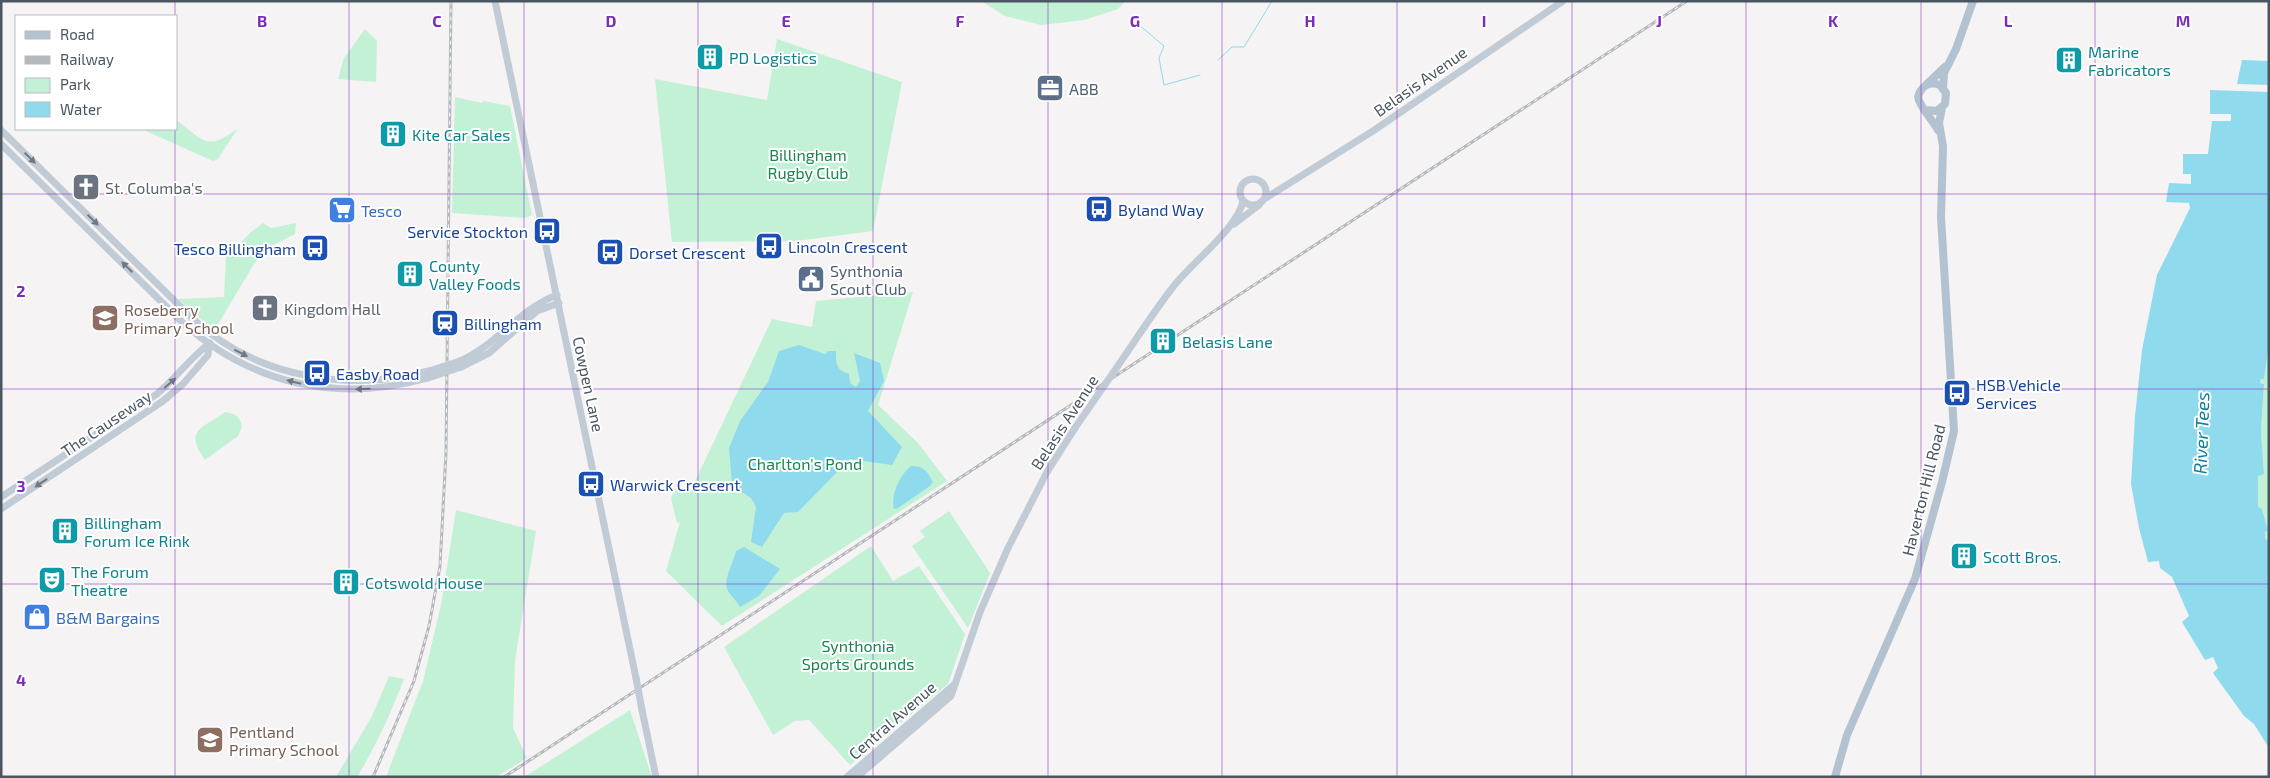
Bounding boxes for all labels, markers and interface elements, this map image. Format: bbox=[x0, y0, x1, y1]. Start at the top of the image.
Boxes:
text: B bbox=[257, 11, 267, 30]
text: C bbox=[432, 11, 442, 30]
text: D bbox=[606, 11, 617, 30]
text: E bbox=[781, 11, 791, 30]
text: F bbox=[956, 11, 965, 30]
text: G bbox=[1130, 11, 1140, 30]
text: H bbox=[1304, 11, 1316, 30]
text: I bbox=[1482, 11, 1486, 30]
text: J bbox=[1656, 11, 1662, 30]
text: K bbox=[1828, 11, 1839, 30]
text: L bbox=[2004, 11, 2013, 30]
text: M bbox=[2176, 11, 2190, 30]
legend bbox=[15, 15, 178, 130]
text: Road bbox=[60, 25, 95, 43]
building icon: PD Logistics bbox=[695, 42, 725, 72]
street label: Belasis Avenue bbox=[1370, 42, 1470, 120]
place label: Marine Fabricators bbox=[2088, 42, 2171, 79]
building icon: Marine Fabricators bbox=[2054, 45, 2084, 75]
place label: PD Logistics bbox=[729, 48, 817, 67]
text: Railway bbox=[60, 50, 114, 68]
office icon: ABB bbox=[1035, 73, 1065, 103]
text: Park bbox=[60, 75, 91, 93]
place label: ABB bbox=[1069, 79, 1099, 98]
text: Water bbox=[60, 100, 102, 118]
building icon: Kite Car Sales bbox=[378, 119, 408, 149]
place label: Kite Car Sales bbox=[412, 125, 510, 144]
park label: Billingham Rugby Club bbox=[768, 145, 848, 182]
one-way arrow bbox=[23, 152, 35, 164]
church icon: St. Columba's bbox=[71, 172, 101, 202]
place label: St. Columba's bbox=[105, 178, 203, 197]
bus stop icon: Byland Way bbox=[1084, 194, 1114, 224]
supermarket icon: Tesco bbox=[327, 195, 357, 225]
place label: Byland Way bbox=[1118, 200, 1205, 219]
place label: Tesco bbox=[361, 201, 402, 220]
one-way arrow bbox=[86, 214, 98, 226]
bus stop icon: Service Stockton bbox=[532, 216, 562, 246]
place label: Service Stockton bbox=[407, 222, 528, 241]
bus stop icon: Lincoln Crescent bbox=[754, 231, 784, 261]
bus stop icon: Tesco Billingham bbox=[300, 233, 330, 263]
bus stop icon: Dorset Crescent bbox=[595, 237, 625, 267]
place label: Lincoln Crescent bbox=[788, 237, 908, 256]
place label: Tesco Billingham bbox=[174, 239, 296, 258]
place label: Dorset Crescent bbox=[629, 243, 745, 262]
place label: County Valley Foods bbox=[429, 256, 521, 293]
building icon: County Valley Foods bbox=[395, 259, 425, 289]
place label: Synthonia Scout Club bbox=[830, 261, 907, 298]
one-way arrow bbox=[121, 262, 133, 274]
public building icon: Synthonia Scout Club bbox=[796, 264, 826, 294]
text: 2 bbox=[16, 281, 26, 300]
church icon: Kingdom Hall bbox=[250, 293, 280, 323]
place label: Kingdom Hall bbox=[284, 299, 381, 318]
place label: Roseberry Primary School bbox=[124, 300, 234, 337]
school or university icon: Roseberry Primary School bbox=[90, 303, 120, 333]
station icon: Billingham bbox=[430, 308, 460, 338]
place label: Billingham bbox=[464, 314, 542, 333]
building icon: Belasis Lane bbox=[1148, 326, 1178, 356]
place label: Belasis Lane bbox=[1182, 332, 1273, 351]
street label: Cowpen Lane bbox=[570, 335, 608, 433]
one-way arrow bbox=[234, 349, 248, 357]
bus stop icon: Easby Road bbox=[302, 358, 332, 388]
place label: Easby Road bbox=[336, 364, 419, 383]
street label: Belasis Avenue bbox=[1026, 371, 1102, 473]
place label: HSB Vehicle Services bbox=[1976, 375, 2061, 412]
one-way arrow bbox=[163, 377, 175, 389]
one-way arrow bbox=[287, 378, 302, 386]
bus stop icon: HSB Vehicle Services bbox=[1942, 378, 1972, 408]
one-way arrow bbox=[355, 385, 371, 393]
street label: The Causeway bbox=[57, 386, 155, 460]
water label: River Tees bbox=[2189, 392, 2213, 474]
street label: Haverton Hill Road bbox=[1897, 422, 1949, 558]
park label: Charlton's Pond bbox=[748, 454, 862, 473]
bus stop icon: Warwick Crescent bbox=[576, 469, 606, 499]
place label: Warwick Crescent bbox=[610, 475, 740, 494]
text: 3 bbox=[16, 476, 26, 495]
one-way arrow bbox=[34, 478, 48, 488]
place label: Billingham Forum Ice Rink bbox=[84, 513, 190, 550]
building icon: Billingham Forum Ice Rink bbox=[50, 516, 80, 546]
building icon: Scott Bros. bbox=[1949, 541, 1979, 571]
place label: Scott Bros. bbox=[1983, 547, 2062, 566]
place label: The Forum Theatre bbox=[71, 562, 149, 599]
theatre icon: The Forum Theatre bbox=[37, 565, 67, 595]
building icon: Cotswold House bbox=[331, 567, 361, 597]
place label: Cotswold House bbox=[365, 573, 483, 592]
shop icon: B&M Bargains bbox=[22, 602, 52, 632]
place label: B&M Bargains bbox=[56, 608, 160, 627]
park label: Synthonia Sports Grounds bbox=[802, 636, 914, 673]
text: 4 bbox=[16, 670, 26, 689]
street label: Central Avenue bbox=[844, 677, 940, 763]
place label: Pentland Primary School bbox=[229, 722, 339, 759]
school or university icon: Pentland Primary School bbox=[195, 725, 225, 755]

